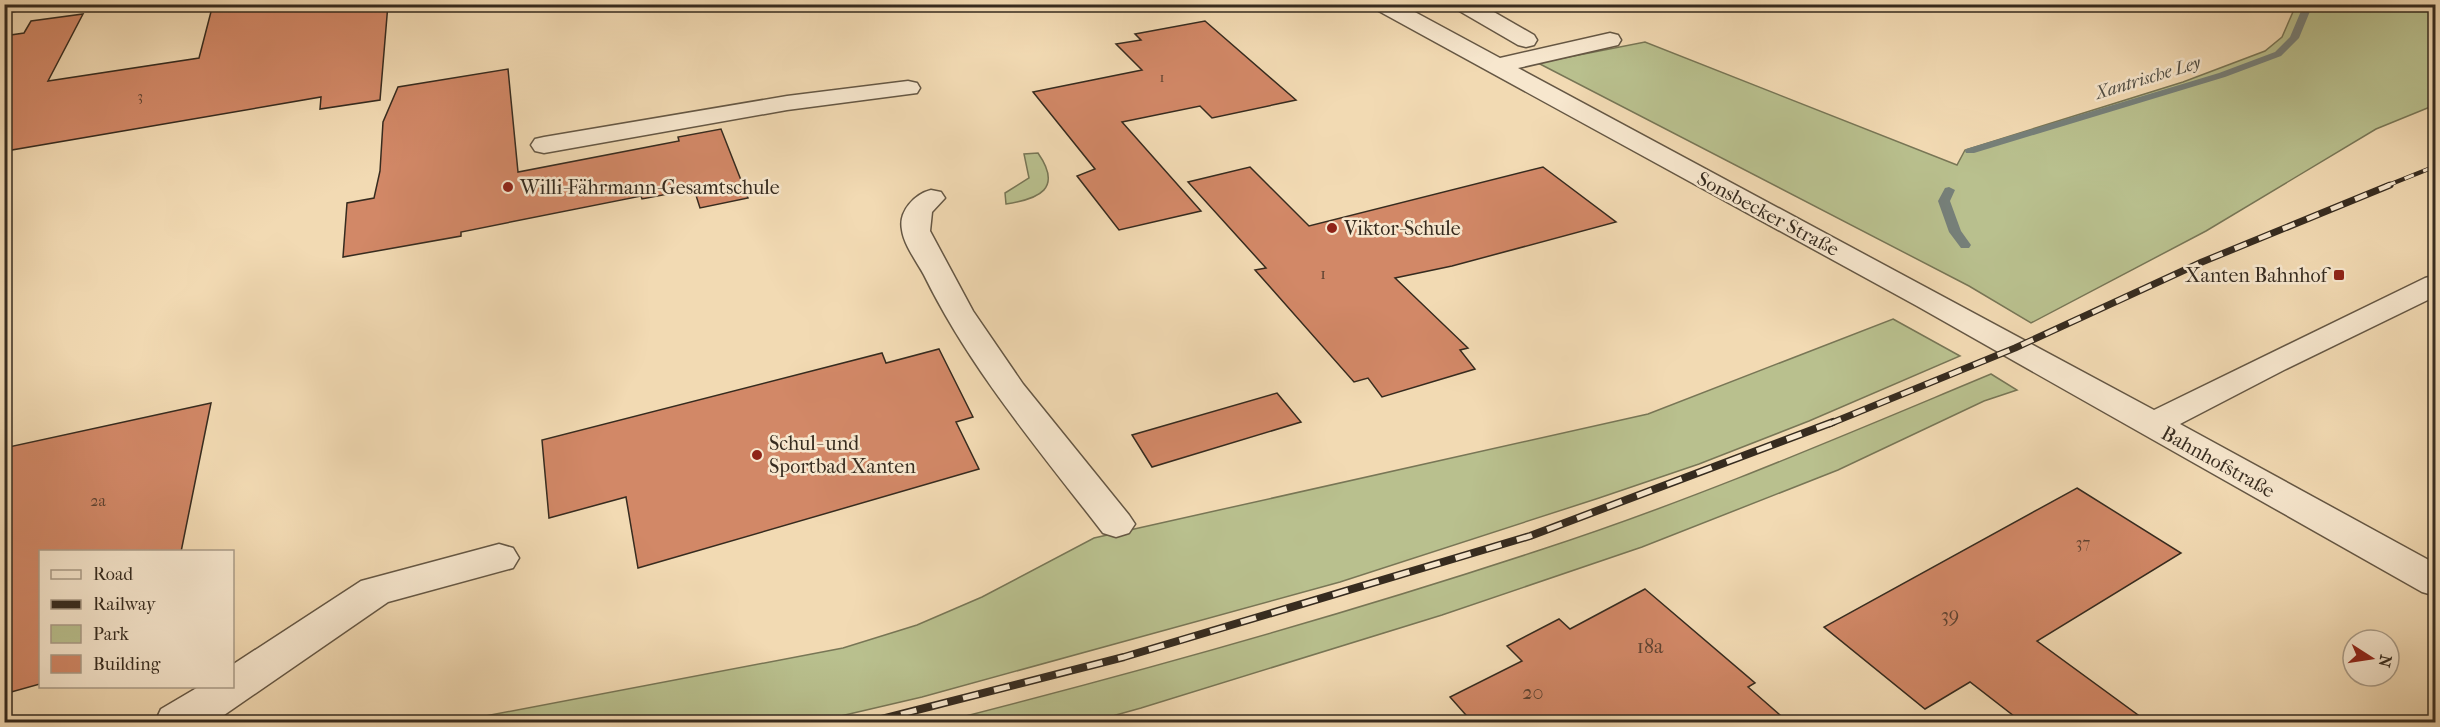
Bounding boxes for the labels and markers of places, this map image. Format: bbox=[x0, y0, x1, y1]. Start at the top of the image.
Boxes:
place label: Willi-Fährmann-Gesamtschule bbox=[519, 176, 780, 199]
marker: Willi-Fährmann-Gesamtschule bbox=[501, 180, 515, 194]
place label: Viktor-Schule bbox=[1343, 217, 1461, 240]
marker: Viktor-Schule bbox=[1325, 221, 1339, 235]
place label: Xanten Bahnhof bbox=[2185, 264, 2331, 287]
marker: Xanten Bahnhof bbox=[2332, 268, 2346, 282]
place label: Schul- und Sportbad Xanten bbox=[769, 432, 916, 478]
marker: Schul- und Sportbad Xanten bbox=[750, 448, 764, 462]

